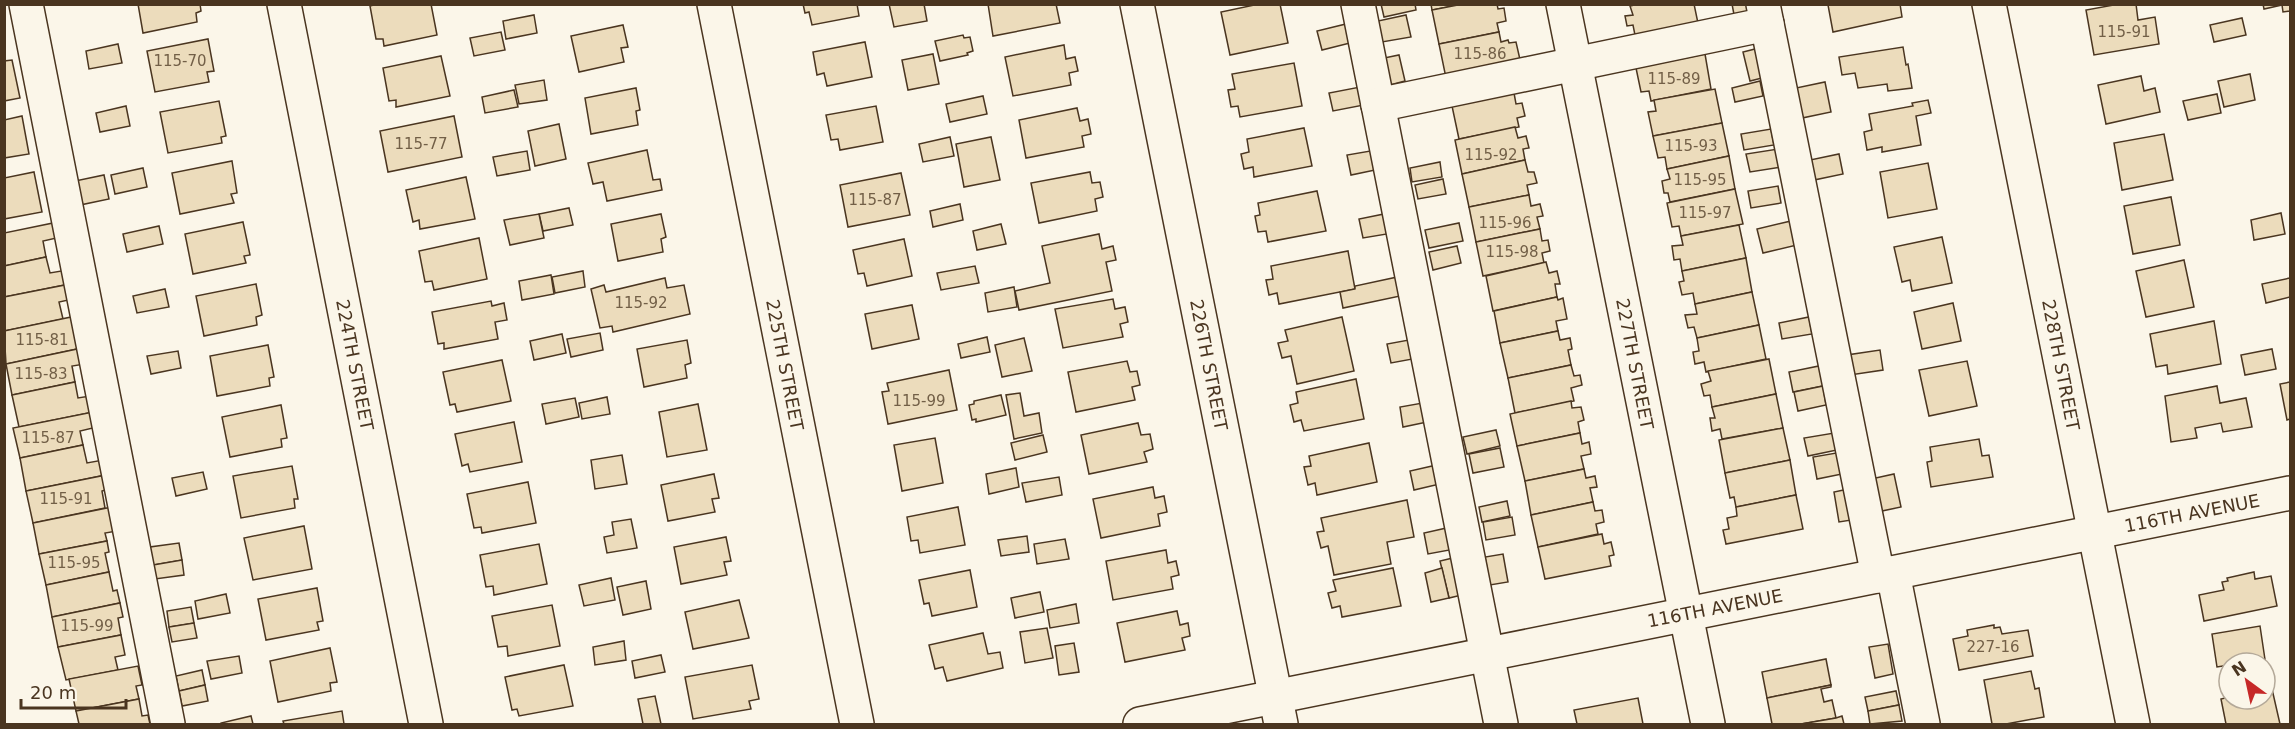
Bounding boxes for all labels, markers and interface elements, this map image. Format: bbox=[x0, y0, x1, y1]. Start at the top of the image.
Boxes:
house number: 115-91 bbox=[2097, 23, 2151, 41]
house number: 115-86 bbox=[1453, 45, 1507, 63]
house number: 115-70 bbox=[153, 52, 207, 70]
house number: 115-89 bbox=[1647, 70, 1701, 88]
house number: 115-77 bbox=[394, 135, 448, 153]
house number: 115-93 bbox=[1664, 137, 1718, 155]
house number: 115-92 bbox=[1464, 146, 1518, 164]
house number: 115-95 bbox=[1673, 171, 1727, 189]
house number: 115-87 bbox=[848, 191, 902, 209]
house number: 115-97 bbox=[1678, 204, 1732, 222]
house number: 115-96 bbox=[1478, 214, 1532, 232]
house number: 115-98 bbox=[1485, 243, 1539, 261]
house number: 115-92 bbox=[614, 294, 668, 312]
street label: 227TH STREET bbox=[1612, 297, 1658, 432]
street label: 224TH STREET bbox=[332, 298, 378, 433]
street label: 225TH STREET bbox=[762, 298, 808, 433]
street label: 226TH STREET bbox=[1186, 298, 1232, 433]
street label: 228TH STREET bbox=[2038, 298, 2084, 433]
house number: 115-81 bbox=[15, 331, 69, 349]
house number: 115-83 bbox=[14, 365, 68, 383]
house number: 115-99 bbox=[892, 392, 946, 410]
house number: 115-87 bbox=[21, 429, 75, 447]
house number: 115-91 bbox=[39, 490, 93, 508]
street label: 116TH AVENUE bbox=[2123, 490, 2261, 536]
house number: 115-95 bbox=[47, 554, 101, 572]
street label: 116TH AVENUE bbox=[1646, 585, 1784, 631]
house number: 115-99 bbox=[60, 617, 114, 635]
house number: 227-16 bbox=[1966, 638, 2020, 656]
north arrow bbox=[2217, 651, 2277, 711]
text: N bbox=[2228, 657, 2250, 680]
scale bar bbox=[21, 672, 126, 710]
text: 20 m bbox=[30, 682, 76, 703]

